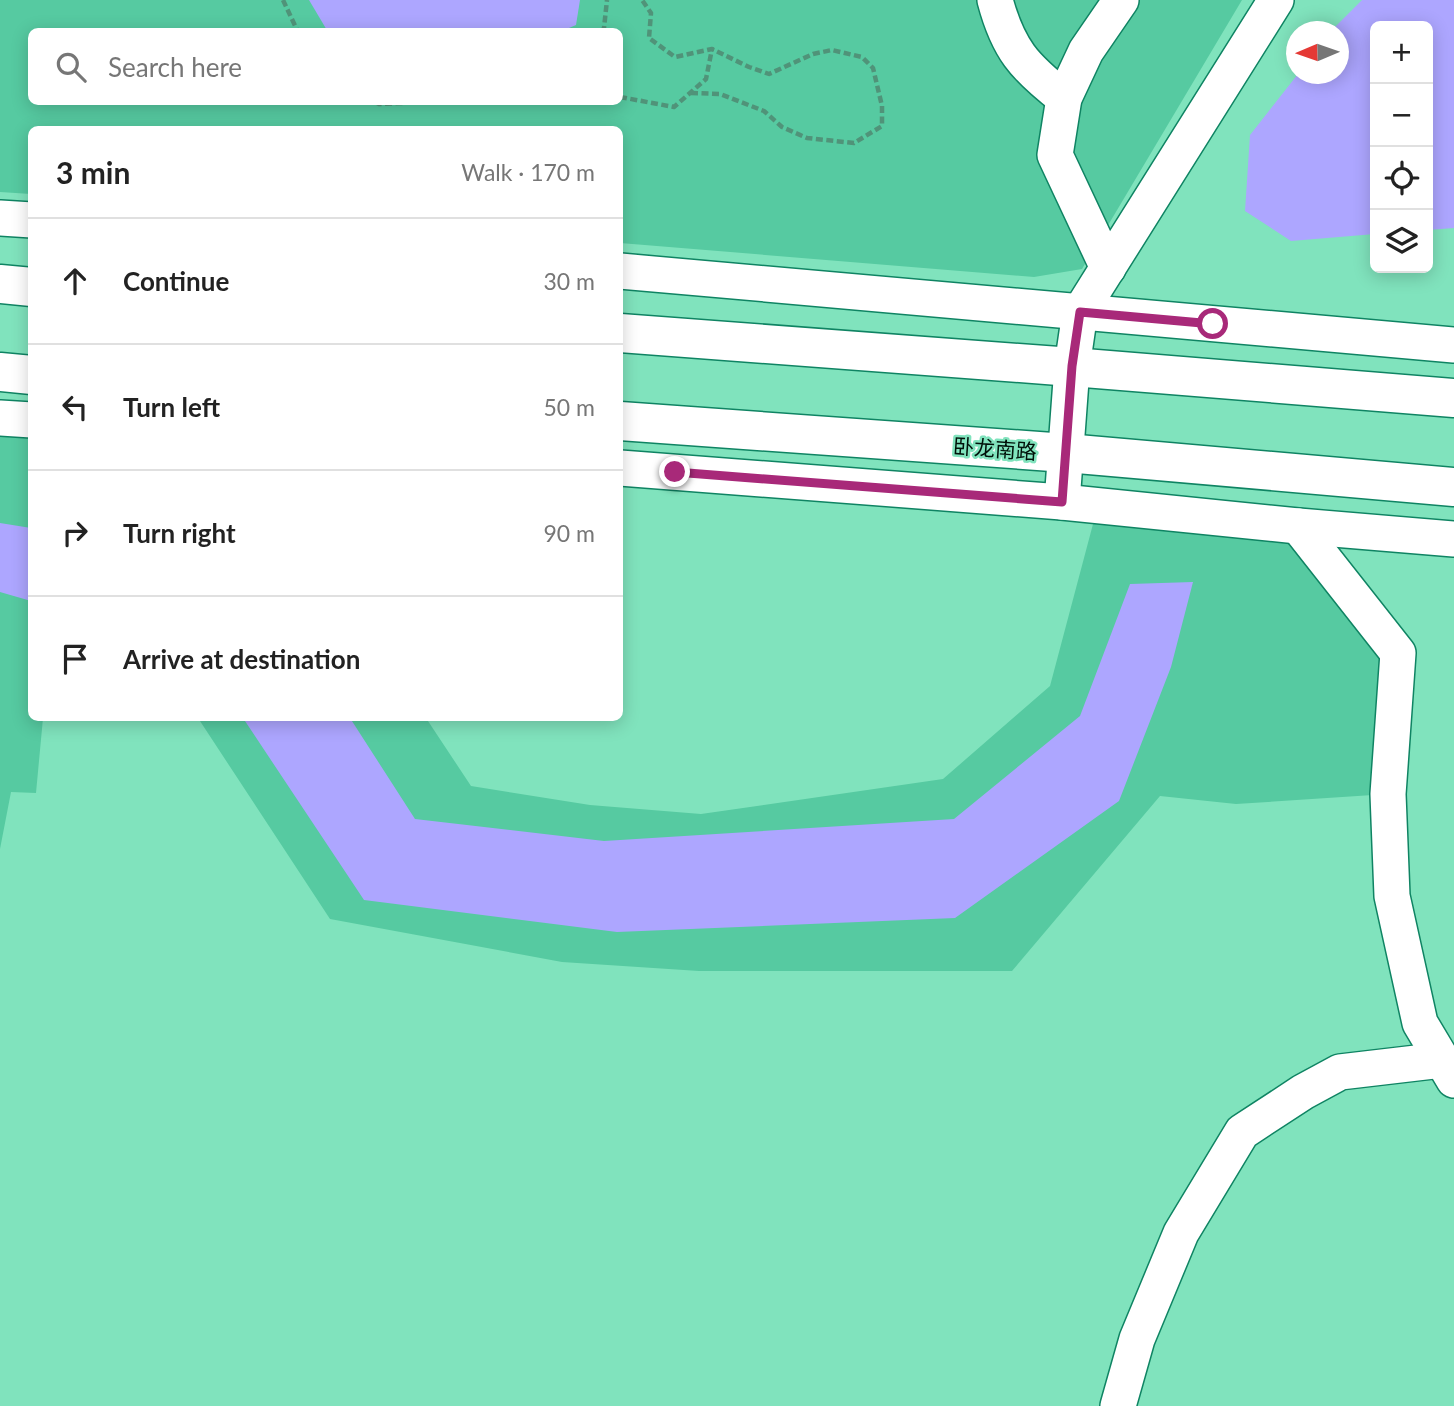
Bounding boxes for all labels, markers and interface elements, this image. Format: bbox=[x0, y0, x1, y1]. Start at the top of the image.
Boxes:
north arrow bbox=[1286, 21, 1349, 84]
map controls bbox=[1370, 21, 1433, 273]
button: + bbox=[1370, 21, 1433, 84]
search box bbox=[28, 28, 623, 105]
icon: search bbox=[52, 48, 90, 86]
text: Search here bbox=[108, 51, 242, 83]
button: − bbox=[1370, 84, 1433, 147]
button: locate bbox=[1370, 147, 1433, 210]
text: 3 min bbox=[56, 154, 130, 190]
text: Walk · 170 m bbox=[461, 158, 595, 186]
button: layers bbox=[1370, 210, 1433, 273]
icon: ahead bbox=[56, 262, 94, 300]
text: Continue bbox=[123, 265, 229, 297]
text: 30 m bbox=[544, 267, 595, 295]
route start bbox=[1197, 308, 1228, 339]
icon: left bbox=[56, 388, 94, 426]
text: Turn left bbox=[123, 391, 220, 423]
text: 50 m bbox=[544, 393, 595, 421]
street label: 卧龙南路 bbox=[952, 433, 1038, 463]
route end bbox=[659, 456, 690, 487]
icon: right bbox=[56, 514, 94, 552]
text: Turn right bbox=[123, 517, 236, 549]
text: 90 m bbox=[544, 519, 595, 547]
icon: arrive bbox=[56, 640, 94, 678]
text: Arrive at destination bbox=[123, 643, 360, 675]

